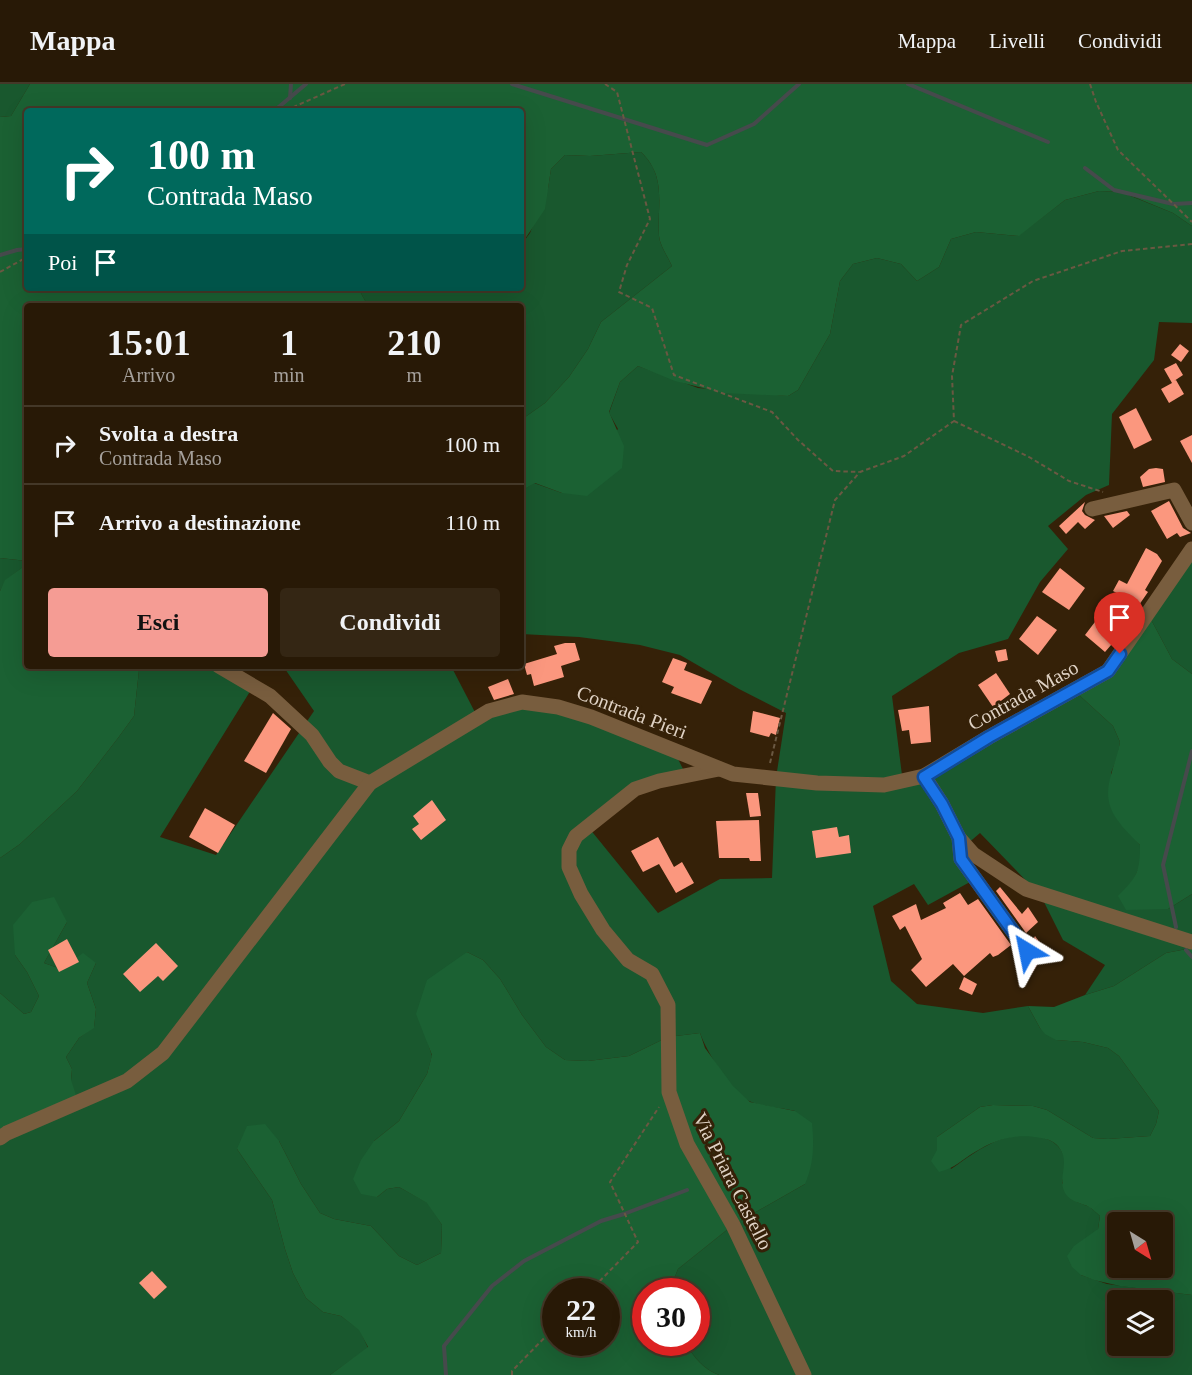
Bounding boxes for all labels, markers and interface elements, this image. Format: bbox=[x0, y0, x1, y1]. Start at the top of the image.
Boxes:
text: Mappa bbox=[30, 25, 116, 56]
text: Mappa bbox=[898, 29, 956, 53]
text: Livelli bbox=[989, 29, 1045, 53]
text: Condividi bbox=[1078, 29, 1162, 53]
icon: right bbox=[48, 132, 126, 210]
text: 100 m bbox=[147, 132, 256, 178]
text: Contrada Maso bbox=[147, 181, 313, 211]
icon: arrive bbox=[89, 246, 122, 279]
text: Poi bbox=[48, 250, 77, 275]
text: 15:01 bbox=[107, 323, 191, 363]
text: 1 bbox=[280, 323, 298, 363]
text: 210 bbox=[387, 323, 441, 363]
text: Arrivo bbox=[122, 364, 175, 386]
text: min bbox=[273, 364, 305, 386]
text: m bbox=[407, 364, 422, 386]
text: Svolta a destra bbox=[99, 421, 238, 446]
icon: right bbox=[48, 429, 81, 462]
text: 100 m bbox=[444, 432, 500, 457]
text: Contrada Maso bbox=[99, 447, 222, 469]
icon: arrive bbox=[48, 507, 81, 540]
text: Arrivo a destinazione bbox=[99, 510, 301, 535]
text: 110 m bbox=[445, 510, 500, 535]
button: Esci bbox=[48, 588, 268, 657]
button: Condividi bbox=[280, 588, 500, 657]
pin bbox=[1094, 592, 1145, 654]
icon: arrive bbox=[1103, 601, 1136, 634]
street label: Contrada Maso bbox=[964, 656, 1082, 734]
street label: Contrada Pieri bbox=[574, 681, 691, 743]
position arrow bbox=[995, 919, 1059, 983]
street label: Via Priara Castello bbox=[689, 1109, 777, 1253]
north arrow bbox=[1107, 1212, 1173, 1278]
map controls bbox=[1107, 1212, 1173, 1356]
speed limit sign: 30 bbox=[632, 1278, 710, 1356]
button: layers bbox=[1107, 1290, 1173, 1356]
text: 22 bbox=[566, 1293, 596, 1326]
text: km/h bbox=[566, 1324, 596, 1340]

